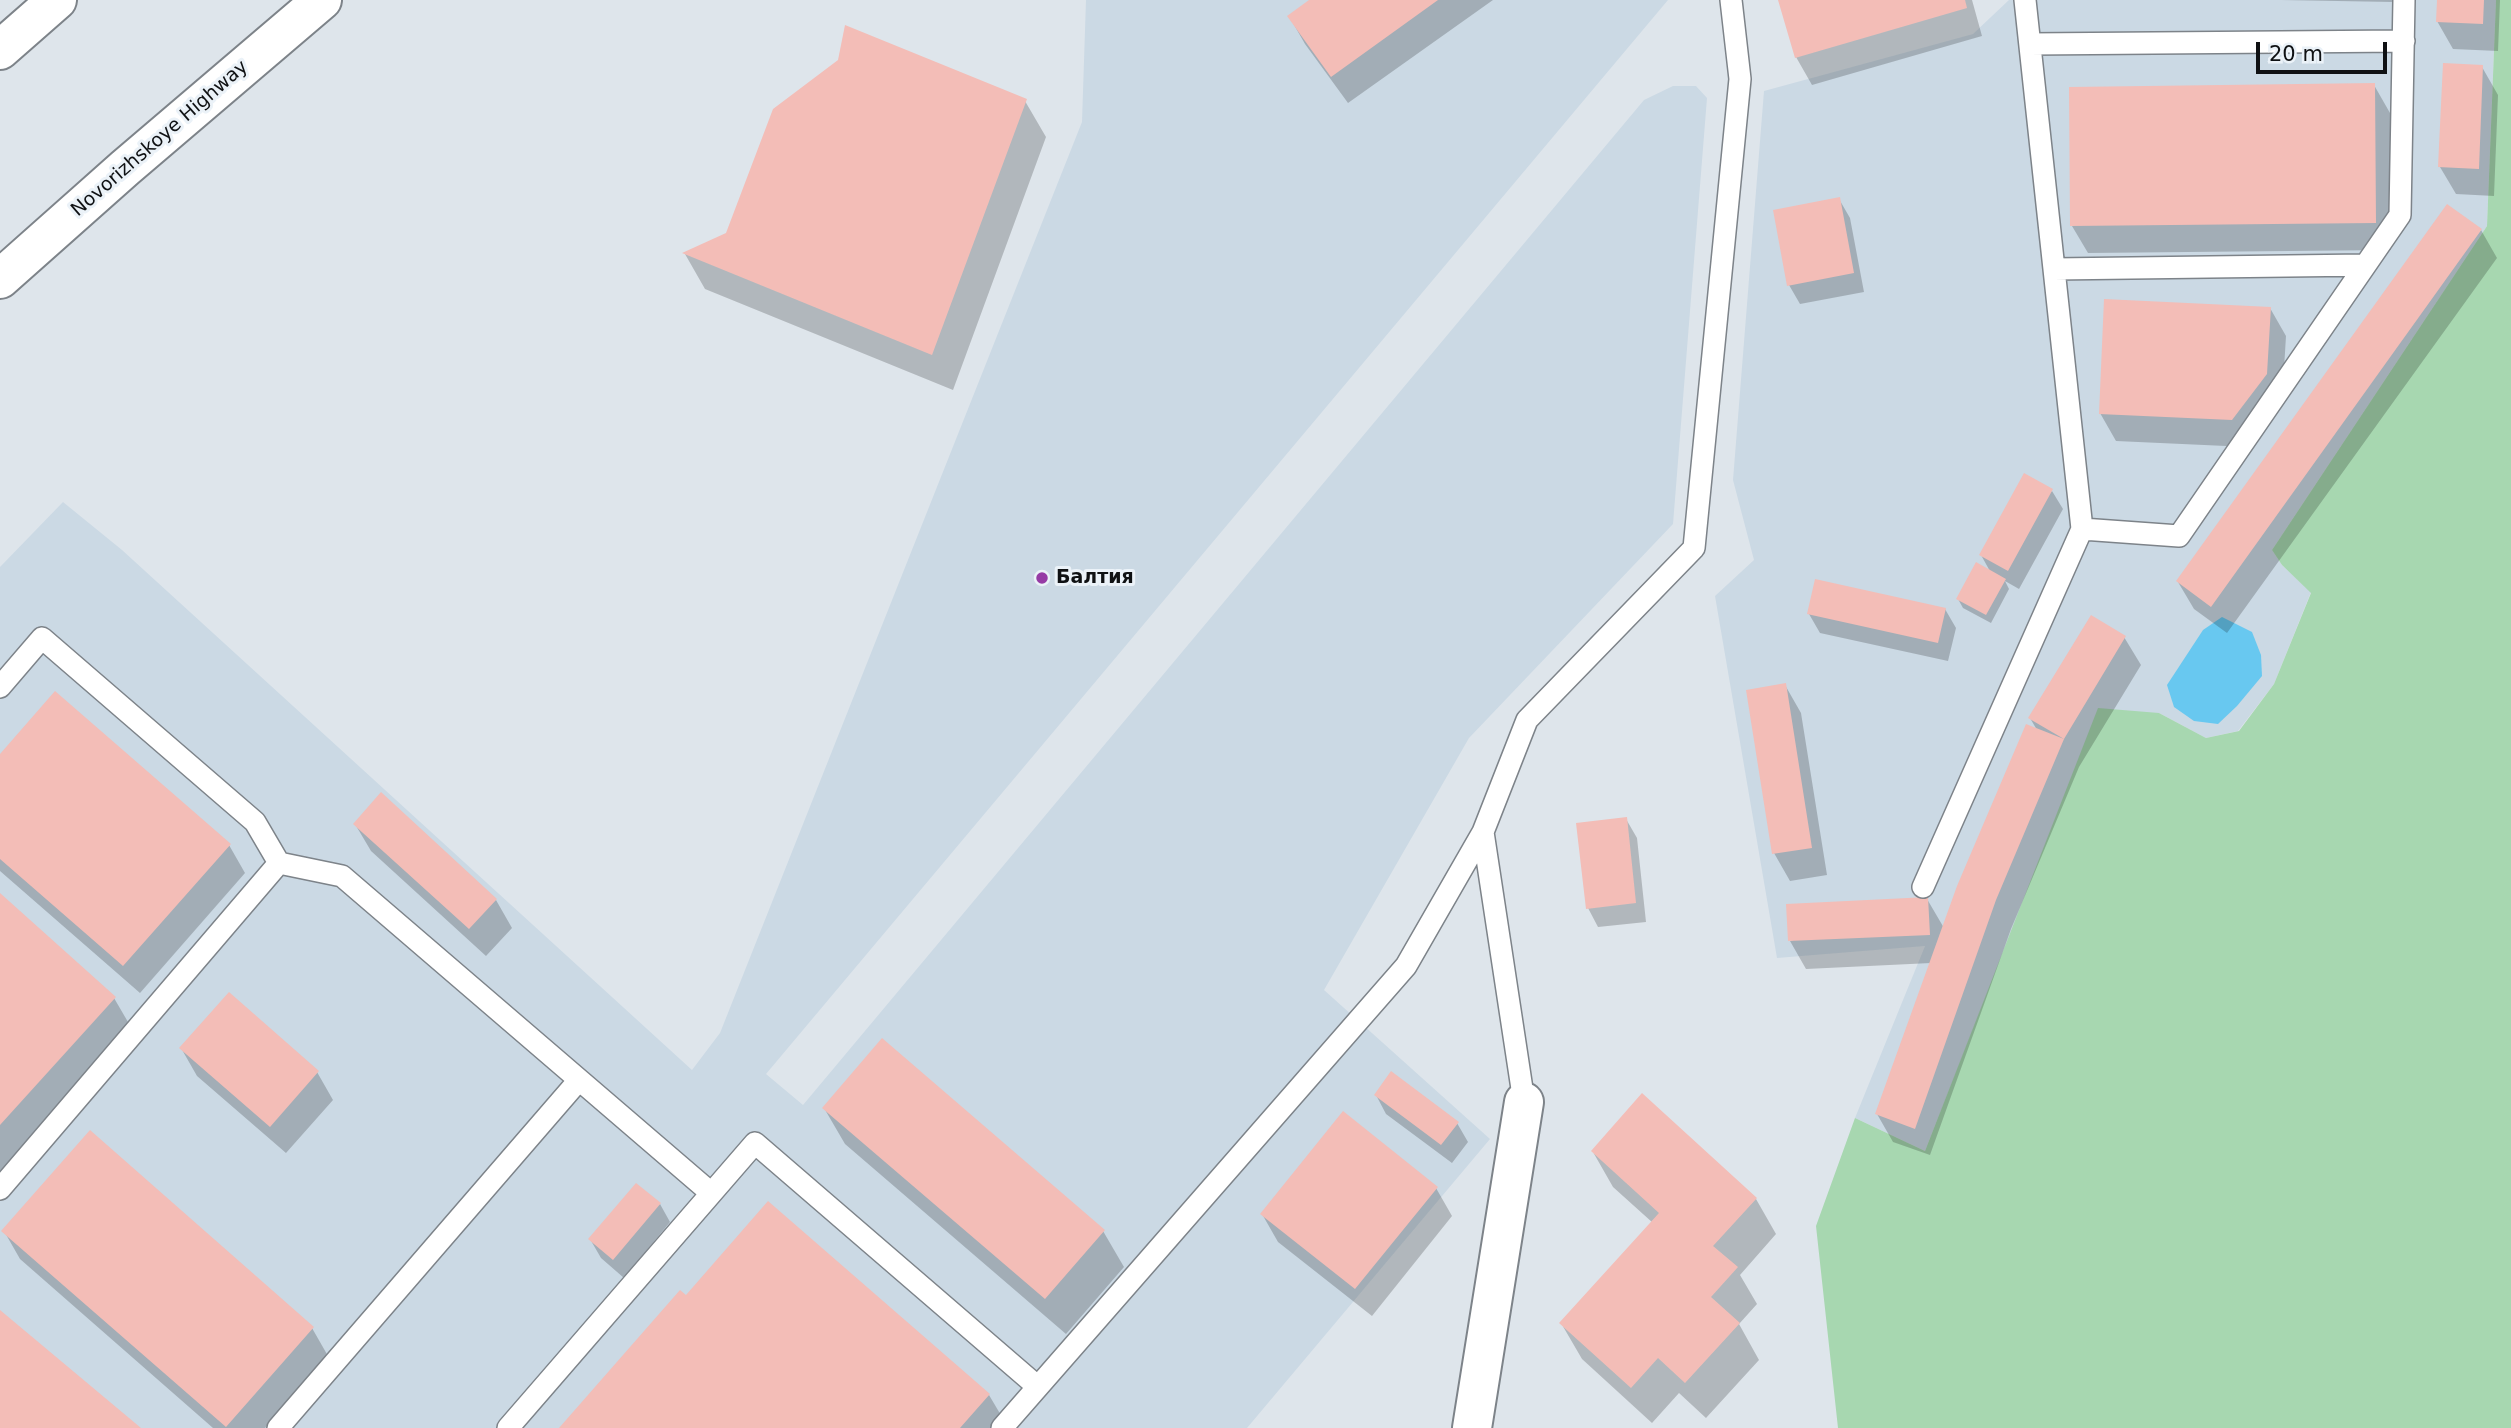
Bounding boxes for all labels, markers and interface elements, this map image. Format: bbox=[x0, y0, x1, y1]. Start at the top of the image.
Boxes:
scale bar bbox=[2259, 28, 2390, 72]
text: 20 m bbox=[2269, 42, 2323, 66]
street label: Novorizhskoye Highway bbox=[67, 56, 253, 222]
place label: Балтия bbox=[1056, 567, 1134, 589]
marker: Балтия bbox=[1034, 570, 1050, 586]

